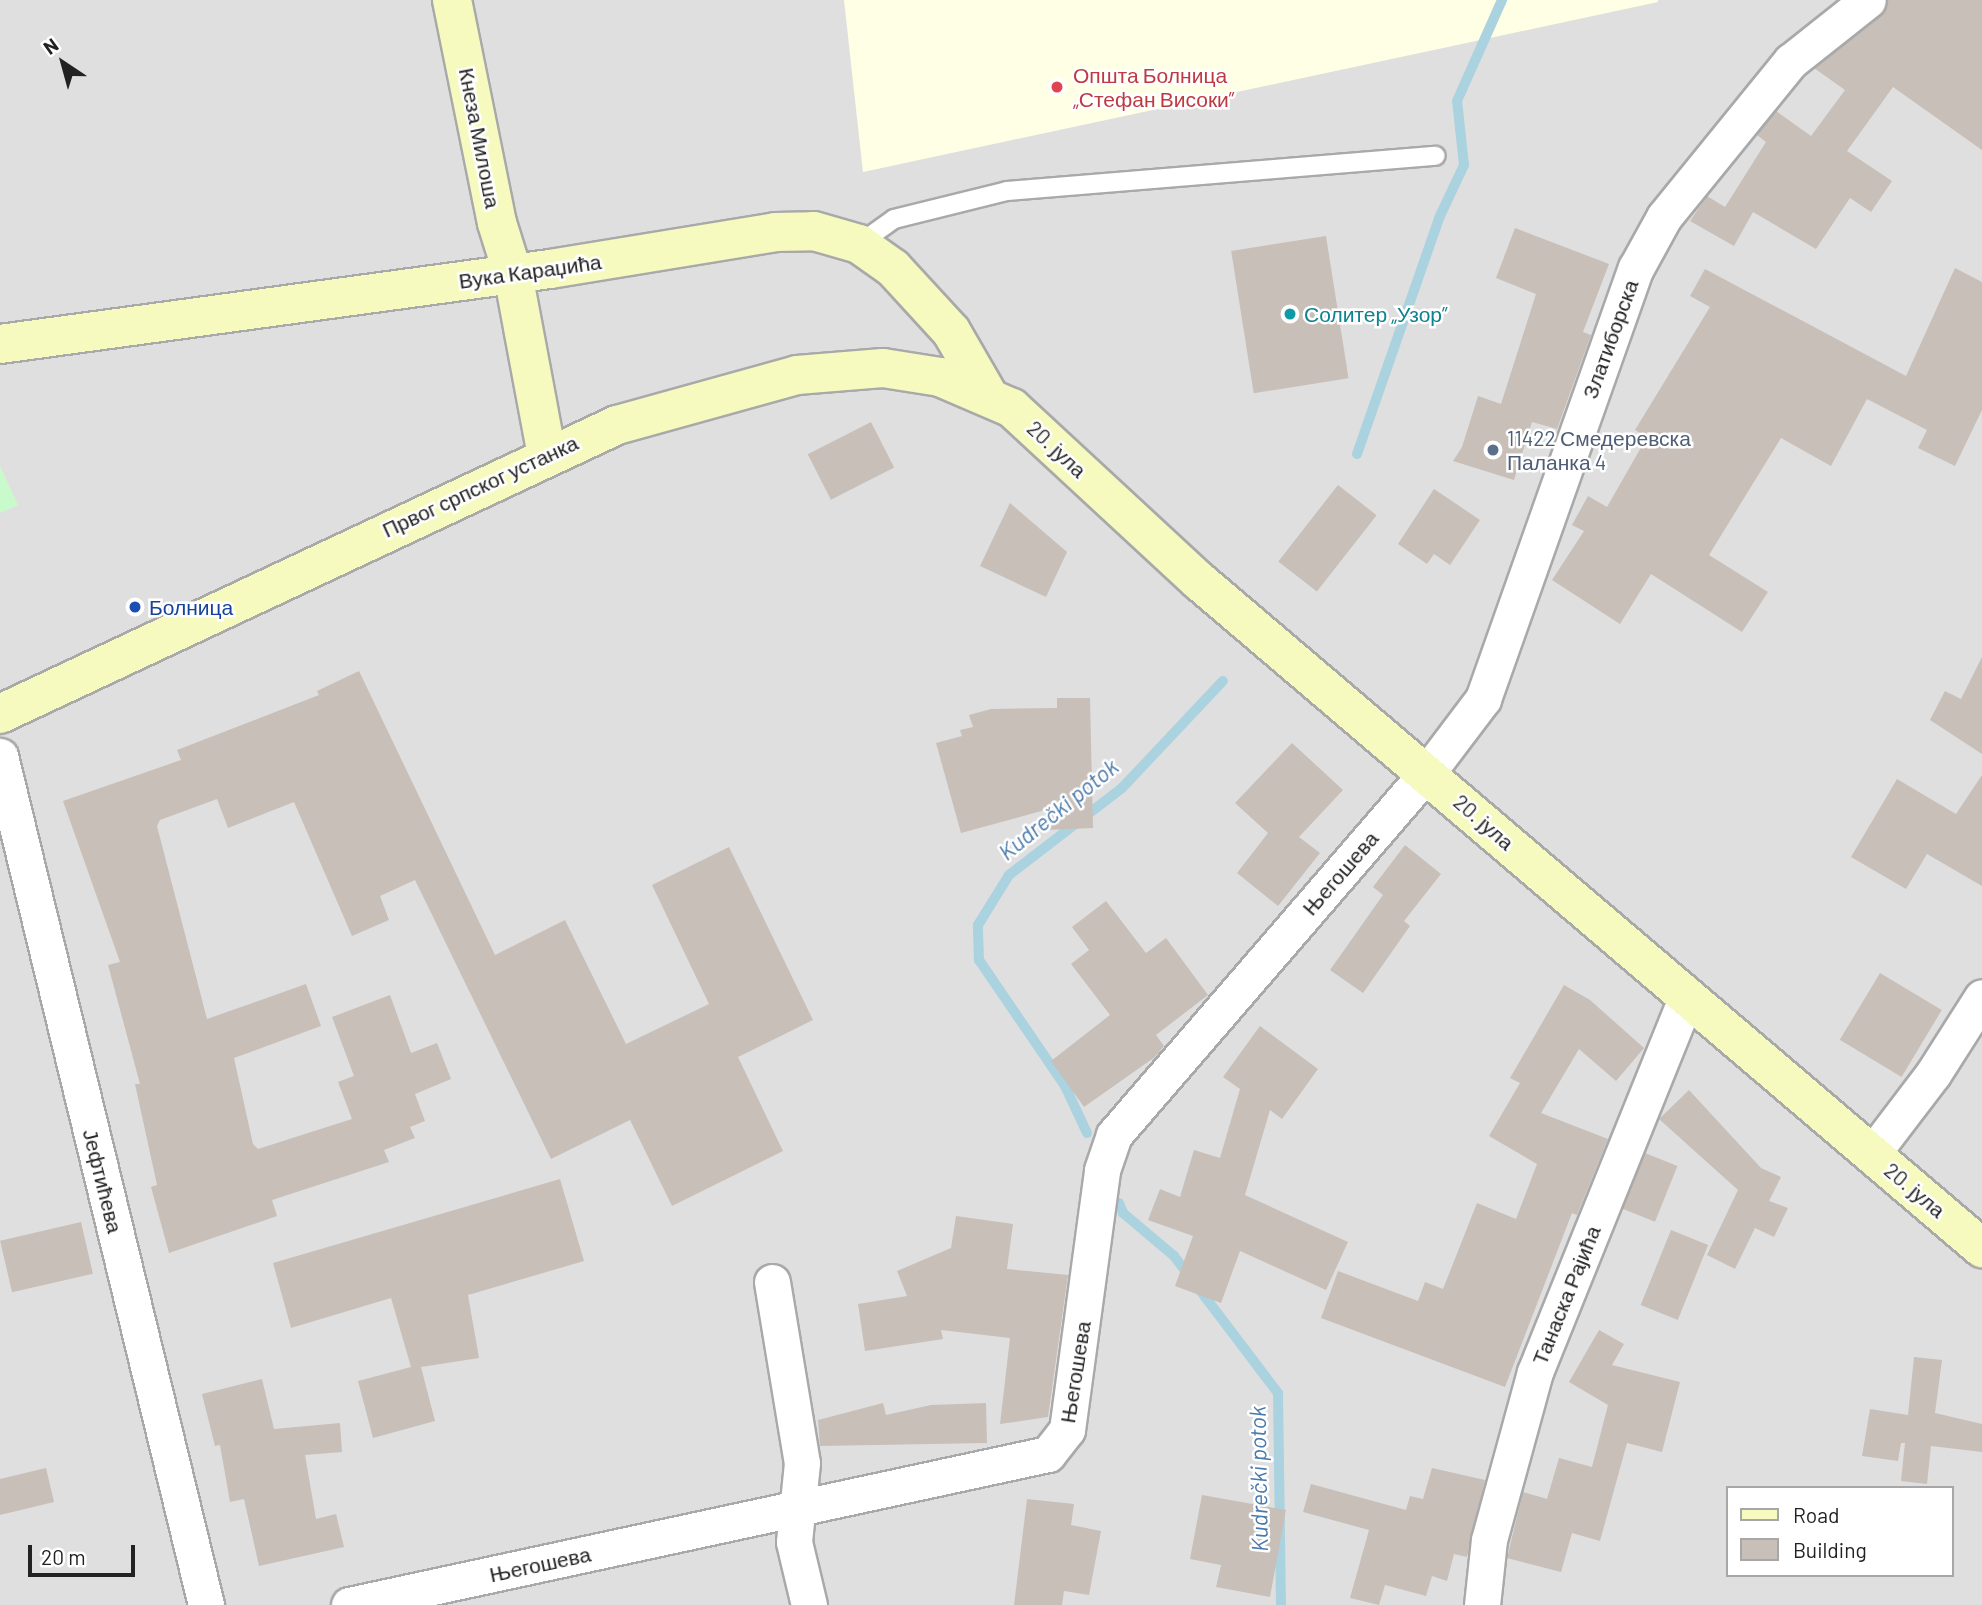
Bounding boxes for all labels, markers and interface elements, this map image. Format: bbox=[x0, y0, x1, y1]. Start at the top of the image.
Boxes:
north arrow bbox=[28, 28, 98, 98]
text: N bbox=[38, 33, 62, 59]
place label: Општа Болница „Стефан Високи” bbox=[1073, 62, 1234, 112]
street label: Кнеза Милоша bbox=[454, 66, 506, 210]
marker: Општа Болница „Стефан Високи” bbox=[1047, 77, 1067, 97]
street label: Вука Караџића bbox=[457, 249, 603, 293]
street label: Златиборска bbox=[1577, 276, 1643, 402]
place label: Солитер „Узор” bbox=[1304, 301, 1448, 327]
marker: Солитер „Узор” bbox=[1282, 306, 1298, 322]
street label: 20. јула bbox=[1022, 415, 1092, 483]
place label: 11422 Смедеревска Паланка 4 bbox=[1507, 425, 1691, 475]
street label: Првог српског устанка bbox=[378, 430, 582, 542]
marker: 11422 Смедеревска Паланка 4 bbox=[1485, 442, 1501, 458]
place label: Болница bbox=[149, 594, 233, 620]
marker: Болница bbox=[127, 599, 143, 615]
water label: Kudrečki potok bbox=[993, 752, 1123, 866]
street label: 20. јула bbox=[1449, 789, 1519, 855]
street label: Његошева bbox=[1297, 826, 1383, 920]
street label: Јефтићева bbox=[78, 1126, 128, 1236]
street label: 20. јула bbox=[1879, 1157, 1951, 1223]
street label: Танаска Рајића bbox=[1527, 1222, 1605, 1368]
street label: Његошева bbox=[1055, 1319, 1095, 1425]
water label: Kudrečki potok bbox=[1243, 1406, 1273, 1552]
legend bbox=[1727, 1486, 1954, 1577]
text: Road bbox=[1793, 1502, 1839, 1527]
scale bar bbox=[32, 1532, 138, 1576]
text: Building bbox=[1793, 1537, 1867, 1562]
street label: Његошева bbox=[487, 1541, 593, 1587]
text: 20 m bbox=[41, 1544, 86, 1569]

